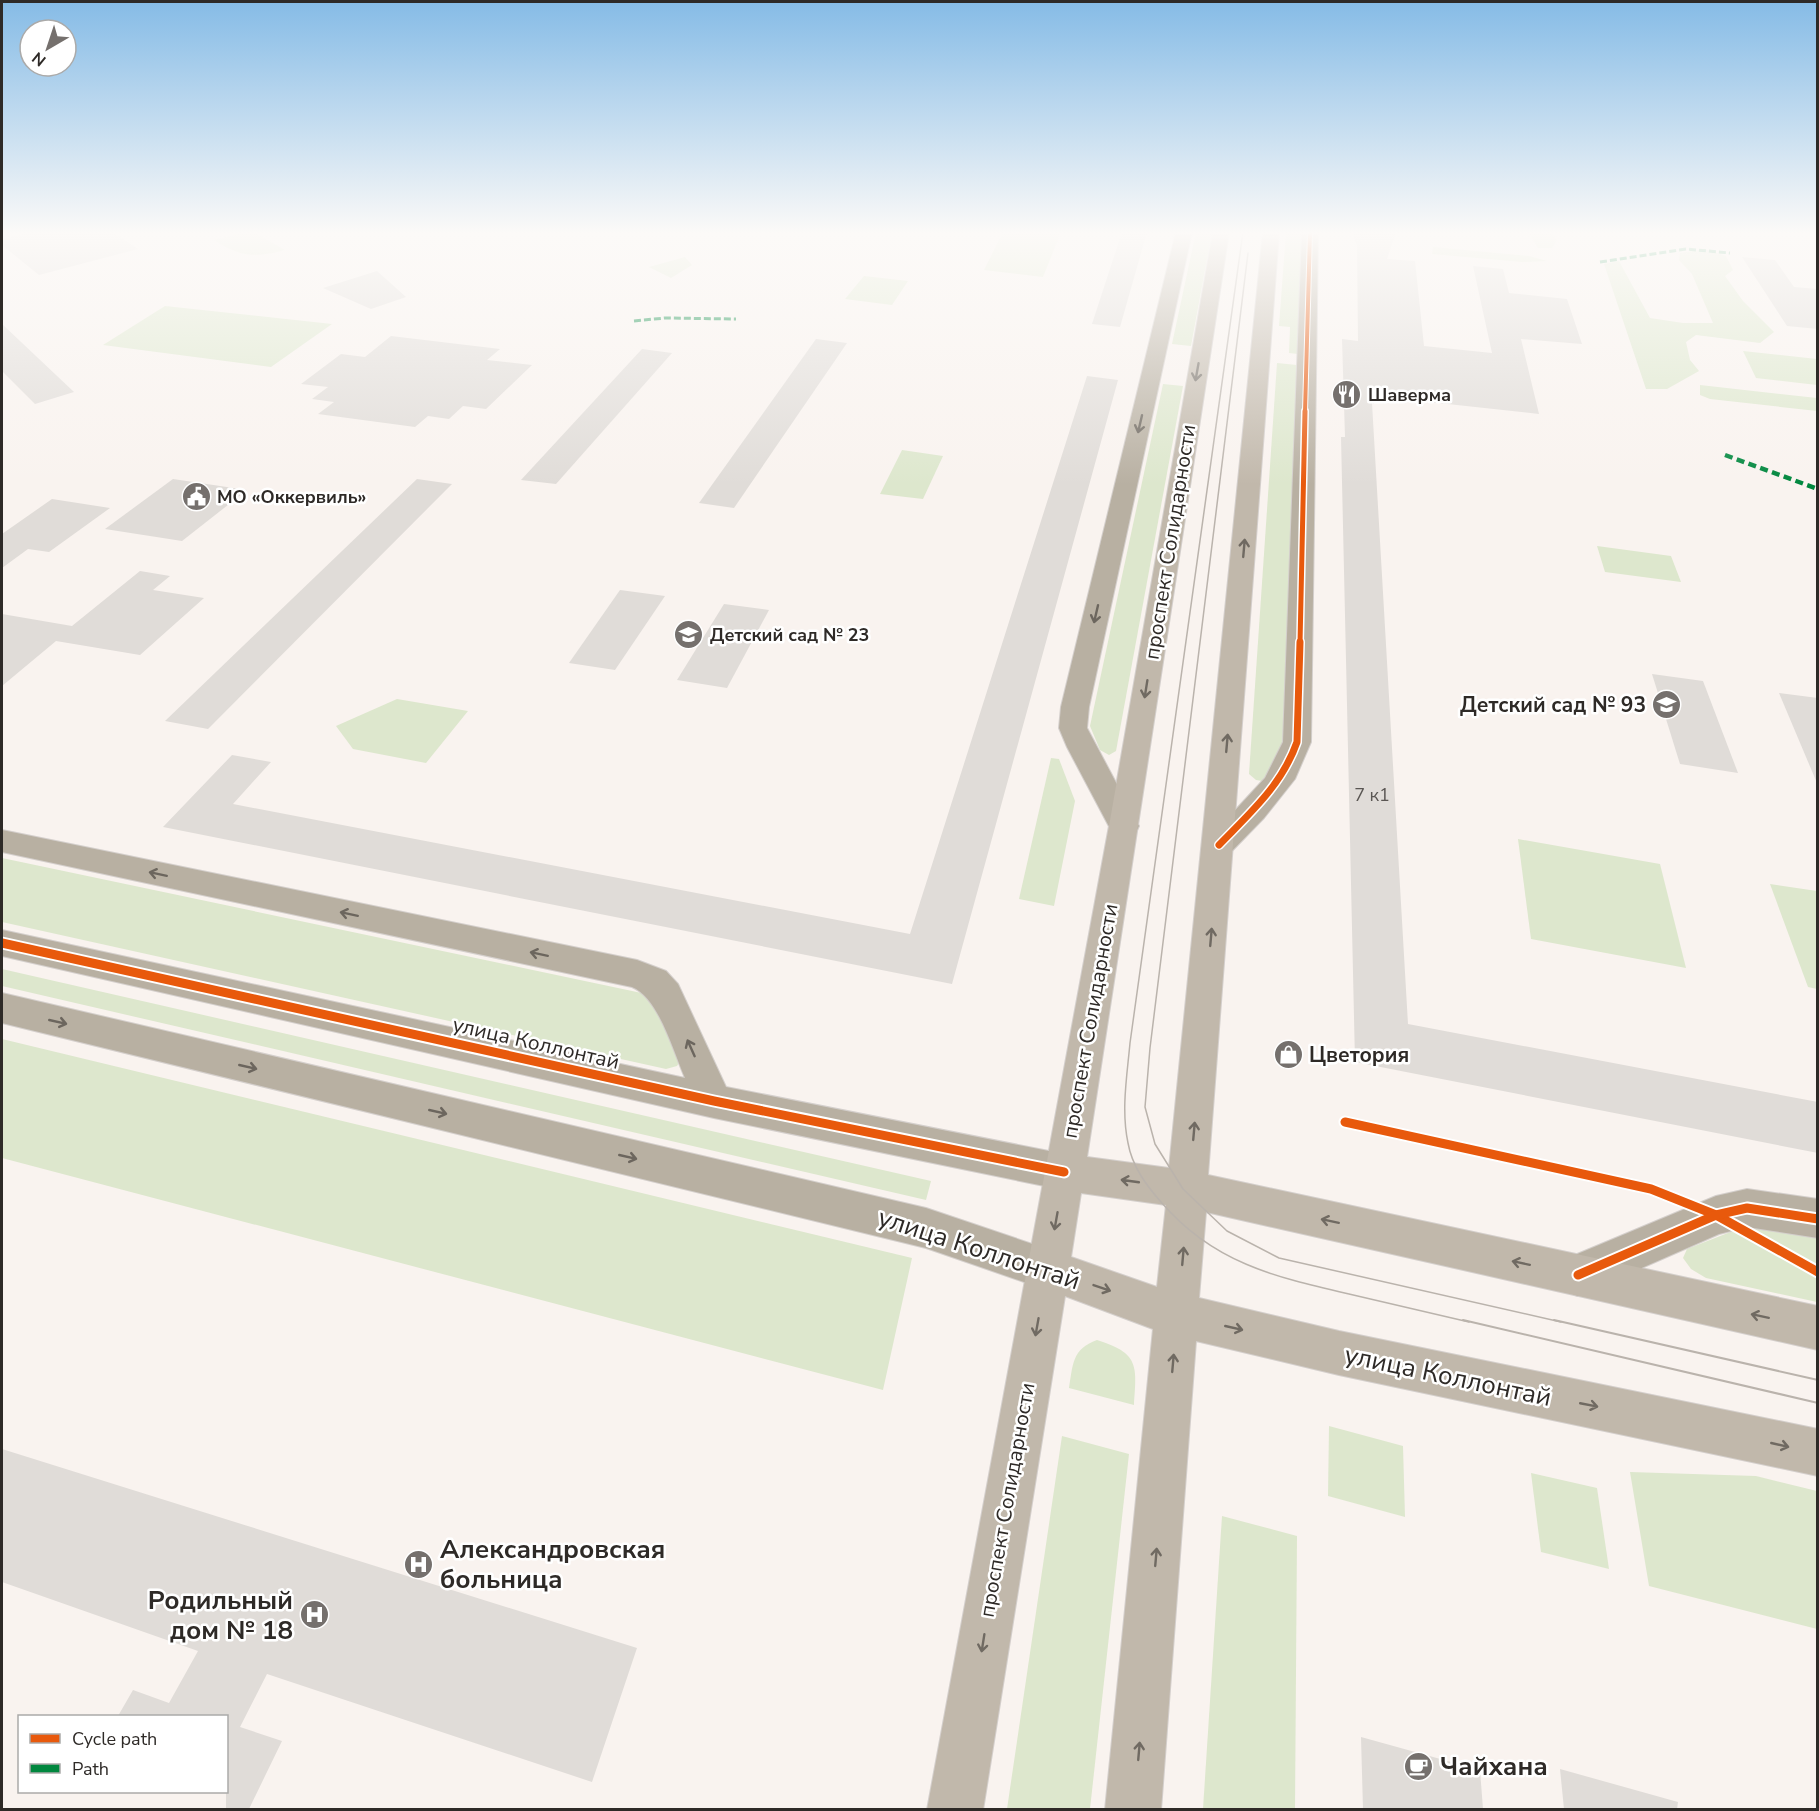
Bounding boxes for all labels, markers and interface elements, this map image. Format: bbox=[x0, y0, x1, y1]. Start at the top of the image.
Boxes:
north arrow bbox=[18, 18, 78, 78]
text: N bbox=[28, 47, 51, 71]
one-way arrow bbox=[1191, 362, 1202, 382]
restaurant icon: Шаверма bbox=[1331, 379, 1363, 411]
place label: Шаверма bbox=[1368, 383, 1451, 407]
one-way arrow bbox=[1133, 414, 1145, 433]
street label: проспект Солидарности bbox=[1138, 422, 1202, 662]
public building icon: МО «Оккервиль» bbox=[180, 481, 212, 513]
place label: МО «Оккервиль» bbox=[217, 485, 367, 509]
one-way arrow bbox=[1238, 539, 1249, 559]
one-way arrow bbox=[1090, 604, 1102, 623]
school or university icon: Детский сад № 23 bbox=[673, 619, 705, 651]
place label: Детский сад № 23 bbox=[710, 623, 869, 647]
one-way arrow bbox=[1140, 679, 1151, 699]
school or university icon: Детский сад № 93 bbox=[1651, 689, 1683, 721]
place label: Детский сад № 93 bbox=[1460, 691, 1646, 719]
one-way arrow bbox=[1222, 733, 1233, 753]
house number: 7 к1 bbox=[1354, 783, 1390, 807]
one-way arrow bbox=[148, 868, 168, 879]
street label: проспект Солидарности bbox=[1056, 901, 1124, 1141]
one-way arrow bbox=[339, 908, 359, 919]
one-way arrow bbox=[1205, 928, 1216, 947]
one-way arrow bbox=[530, 948, 550, 959]
street label: улица Коллонтай bbox=[450, 1010, 622, 1076]
one-way arrow bbox=[48, 1017, 68, 1028]
one-way arrow bbox=[684, 1039, 696, 1057]
shop icon: Цветория bbox=[1272, 1039, 1304, 1071]
place label: Цветория bbox=[1309, 1041, 1409, 1069]
one-way arrow bbox=[238, 1062, 257, 1073]
one-way arrow bbox=[428, 1107, 447, 1118]
one-way arrow bbox=[1189, 1122, 1200, 1142]
one-way arrow bbox=[617, 1152, 637, 1163]
one-way arrow bbox=[1121, 1176, 1141, 1187]
street label: улица Коллонтай bbox=[873, 1200, 1085, 1298]
one-way arrow bbox=[1050, 1210, 1061, 1230]
one-way arrow bbox=[1321, 1214, 1340, 1226]
one-way arrow bbox=[1177, 1246, 1188, 1266]
one-way arrow bbox=[1511, 1257, 1531, 1268]
one-way arrow bbox=[1093, 1284, 1111, 1295]
one-way arrow bbox=[1751, 1310, 1771, 1321]
one-way arrow bbox=[1031, 1317, 1042, 1336]
one-way arrow bbox=[1225, 1322, 1244, 1334]
street label: улица Коллонтай bbox=[1341, 1337, 1555, 1415]
one-way arrow bbox=[1168, 1353, 1179, 1373]
street label: проспект Солидарности bbox=[973, 1380, 1041, 1620]
one-way arrow bbox=[1579, 1400, 1598, 1411]
one-way arrow bbox=[1770, 1439, 1789, 1451]
place label: Александровская больница bbox=[440, 1532, 665, 1597]
hospital icon: Александровская больница bbox=[403, 1548, 435, 1580]
one-way arrow bbox=[1151, 1548, 1162, 1567]
place label: Родильный дом № 18 bbox=[148, 1583, 293, 1648]
hospital icon: Родильный дом № 18 bbox=[298, 1599, 330, 1631]
one-way arrow bbox=[977, 1633, 988, 1653]
legend bbox=[18, 1715, 228, 1793]
text: Cycle path bbox=[72, 1727, 157, 1751]
one-way arrow bbox=[1134, 1742, 1145, 1762]
place label: Чайхана bbox=[1440, 1749, 1548, 1784]
cafe icon: Чайхана bbox=[1403, 1750, 1435, 1782]
text: Path bbox=[72, 1757, 109, 1781]

